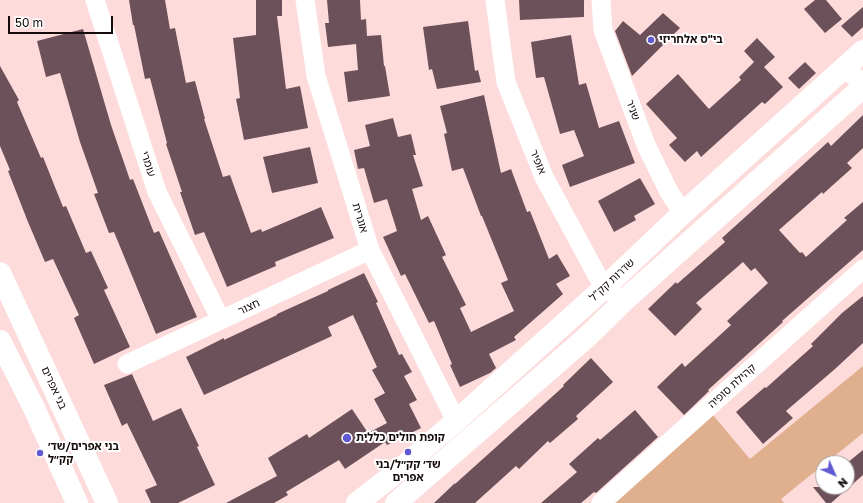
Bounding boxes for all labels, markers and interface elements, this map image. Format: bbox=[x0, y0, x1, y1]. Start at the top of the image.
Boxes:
scale bar bbox=[10, 8, 115, 34]
text: 50 m bbox=[15, 15, 43, 30]
place label: בי"ס אלחריזי bbox=[659, 33, 723, 47]
marker: בי"ס אלחריזי bbox=[646, 35, 656, 45]
street label: שניר bbox=[623, 98, 643, 122]
street label: אופיר bbox=[527, 148, 549, 176]
street label: עומרי bbox=[138, 150, 158, 178]
street label: אוגרית bbox=[349, 201, 371, 235]
street label: שדרות קק"ל bbox=[587, 256, 637, 304]
street label: חצור bbox=[236, 296, 262, 318]
street label: קהילת סופיה bbox=[705, 361, 759, 411]
street label: בני אפרים bbox=[38, 364, 70, 412]
place label: קופת חולים כללית bbox=[356, 431, 445, 445]
marker: קופת חולים כללית bbox=[341, 432, 353, 444]
place label: בני אפרים/שד׳ קק״ל bbox=[48, 440, 119, 466]
marker: שד׳ קק״ל/בני אפרים bbox=[403, 447, 413, 457]
marker: בני אפרים/שד׳ קק״ל bbox=[35, 448, 45, 458]
north arrow bbox=[815, 455, 855, 495]
place label: שד׳ קק״ל/בני אפרים bbox=[375, 458, 441, 484]
text: N bbox=[836, 476, 851, 491]

